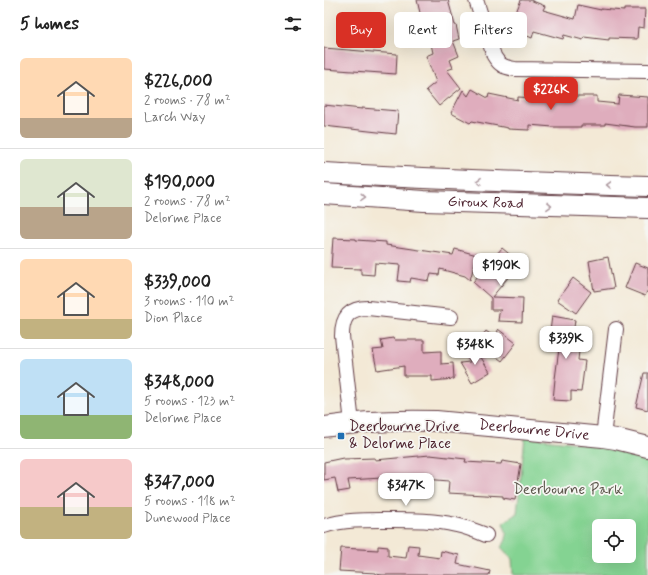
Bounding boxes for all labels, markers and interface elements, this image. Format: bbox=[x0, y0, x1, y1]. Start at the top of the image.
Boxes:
chip: Buy bbox=[336, 12, 386, 48]
chip: Rent bbox=[394, 12, 452, 48]
chip: Filters bbox=[460, 12, 527, 48]
text: 5 homes bbox=[20, 13, 79, 35]
icon: filters bbox=[282, 13, 304, 35]
text: $226,000 bbox=[144, 70, 212, 92]
icon: home bbox=[52, 74, 100, 122]
pin: $226K bbox=[523, 77, 579, 111]
text: $226K bbox=[533, 81, 569, 98]
text: 2 rooms · 78 m² bbox=[144, 92, 231, 109]
text: Larch Way bbox=[144, 109, 205, 126]
text: $190,000 bbox=[144, 171, 215, 193]
icon: home bbox=[52, 175, 100, 223]
one-way arrow bbox=[476, 177, 482, 185]
one-way arrow bbox=[606, 181, 612, 190]
street label: Giroux Road bbox=[447, 192, 524, 214]
text: 2 rooms · 78 m² bbox=[144, 193, 231, 210]
one-way arrow bbox=[360, 193, 366, 202]
one-way arrow bbox=[546, 201, 552, 210]
text: Delorme Place bbox=[144, 210, 222, 227]
pin: $190K bbox=[473, 253, 529, 287]
text: $190K bbox=[482, 257, 520, 274]
text: $339,000 bbox=[144, 271, 211, 293]
icon: home bbox=[52, 275, 100, 323]
text: 3 rooms · 110 m² bbox=[144, 293, 234, 310]
text: Dion Place bbox=[144, 310, 202, 327]
pin: $339K bbox=[538, 326, 594, 360]
text: $339K bbox=[548, 330, 584, 347]
pin: $348K bbox=[447, 332, 503, 366]
text: $348K bbox=[456, 336, 494, 353]
text: $348,000 bbox=[144, 371, 214, 393]
icon: home bbox=[52, 375, 100, 423]
text: 5 rooms · 123 m² bbox=[144, 393, 235, 410]
text: Delorme Place bbox=[144, 410, 222, 427]
street label: Deerbourne Drive bbox=[478, 415, 590, 446]
place label: Deerbourne Drive & Delorme Place bbox=[349, 417, 460, 454]
marker: Deerbourne Drive & Delorme Place bbox=[336, 431, 346, 441]
text: $347,000 bbox=[144, 471, 215, 493]
pin: $347K bbox=[378, 473, 434, 507]
icon: home bbox=[52, 475, 100, 523]
text: $347K bbox=[387, 477, 425, 494]
park label: Deerbourne Park bbox=[513, 480, 623, 500]
text: 5 rooms · 118 m² bbox=[144, 493, 235, 510]
text: Dunewood Place bbox=[144, 510, 231, 527]
map controls bbox=[592, 519, 636, 563]
button: locate bbox=[592, 519, 636, 563]

